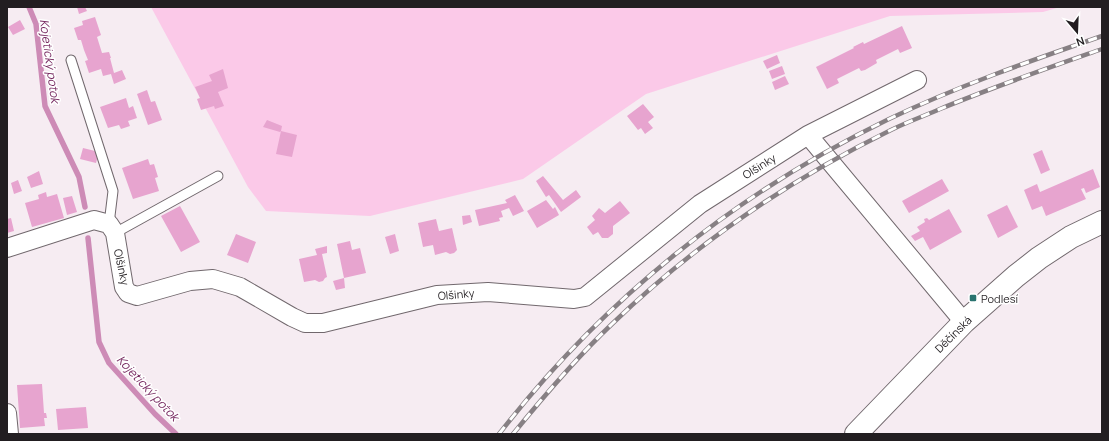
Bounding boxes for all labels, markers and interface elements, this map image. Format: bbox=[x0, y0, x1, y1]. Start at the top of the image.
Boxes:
north arrow bbox=[1057, 12, 1097, 52]
water label: Kojetický potok bbox=[36, 18, 65, 106]
text: N bbox=[1074, 34, 1087, 50]
street label: Olšinky bbox=[739, 150, 779, 182]
street label: Olšinky bbox=[111, 248, 133, 287]
street label: Olšinky bbox=[437, 285, 475, 303]
place label: Podlesí bbox=[981, 291, 1018, 306]
marker: Podlesí bbox=[968, 293, 978, 303]
street label: Děčínská bbox=[931, 312, 975, 356]
water label: Kojetický potok bbox=[113, 351, 184, 426]

